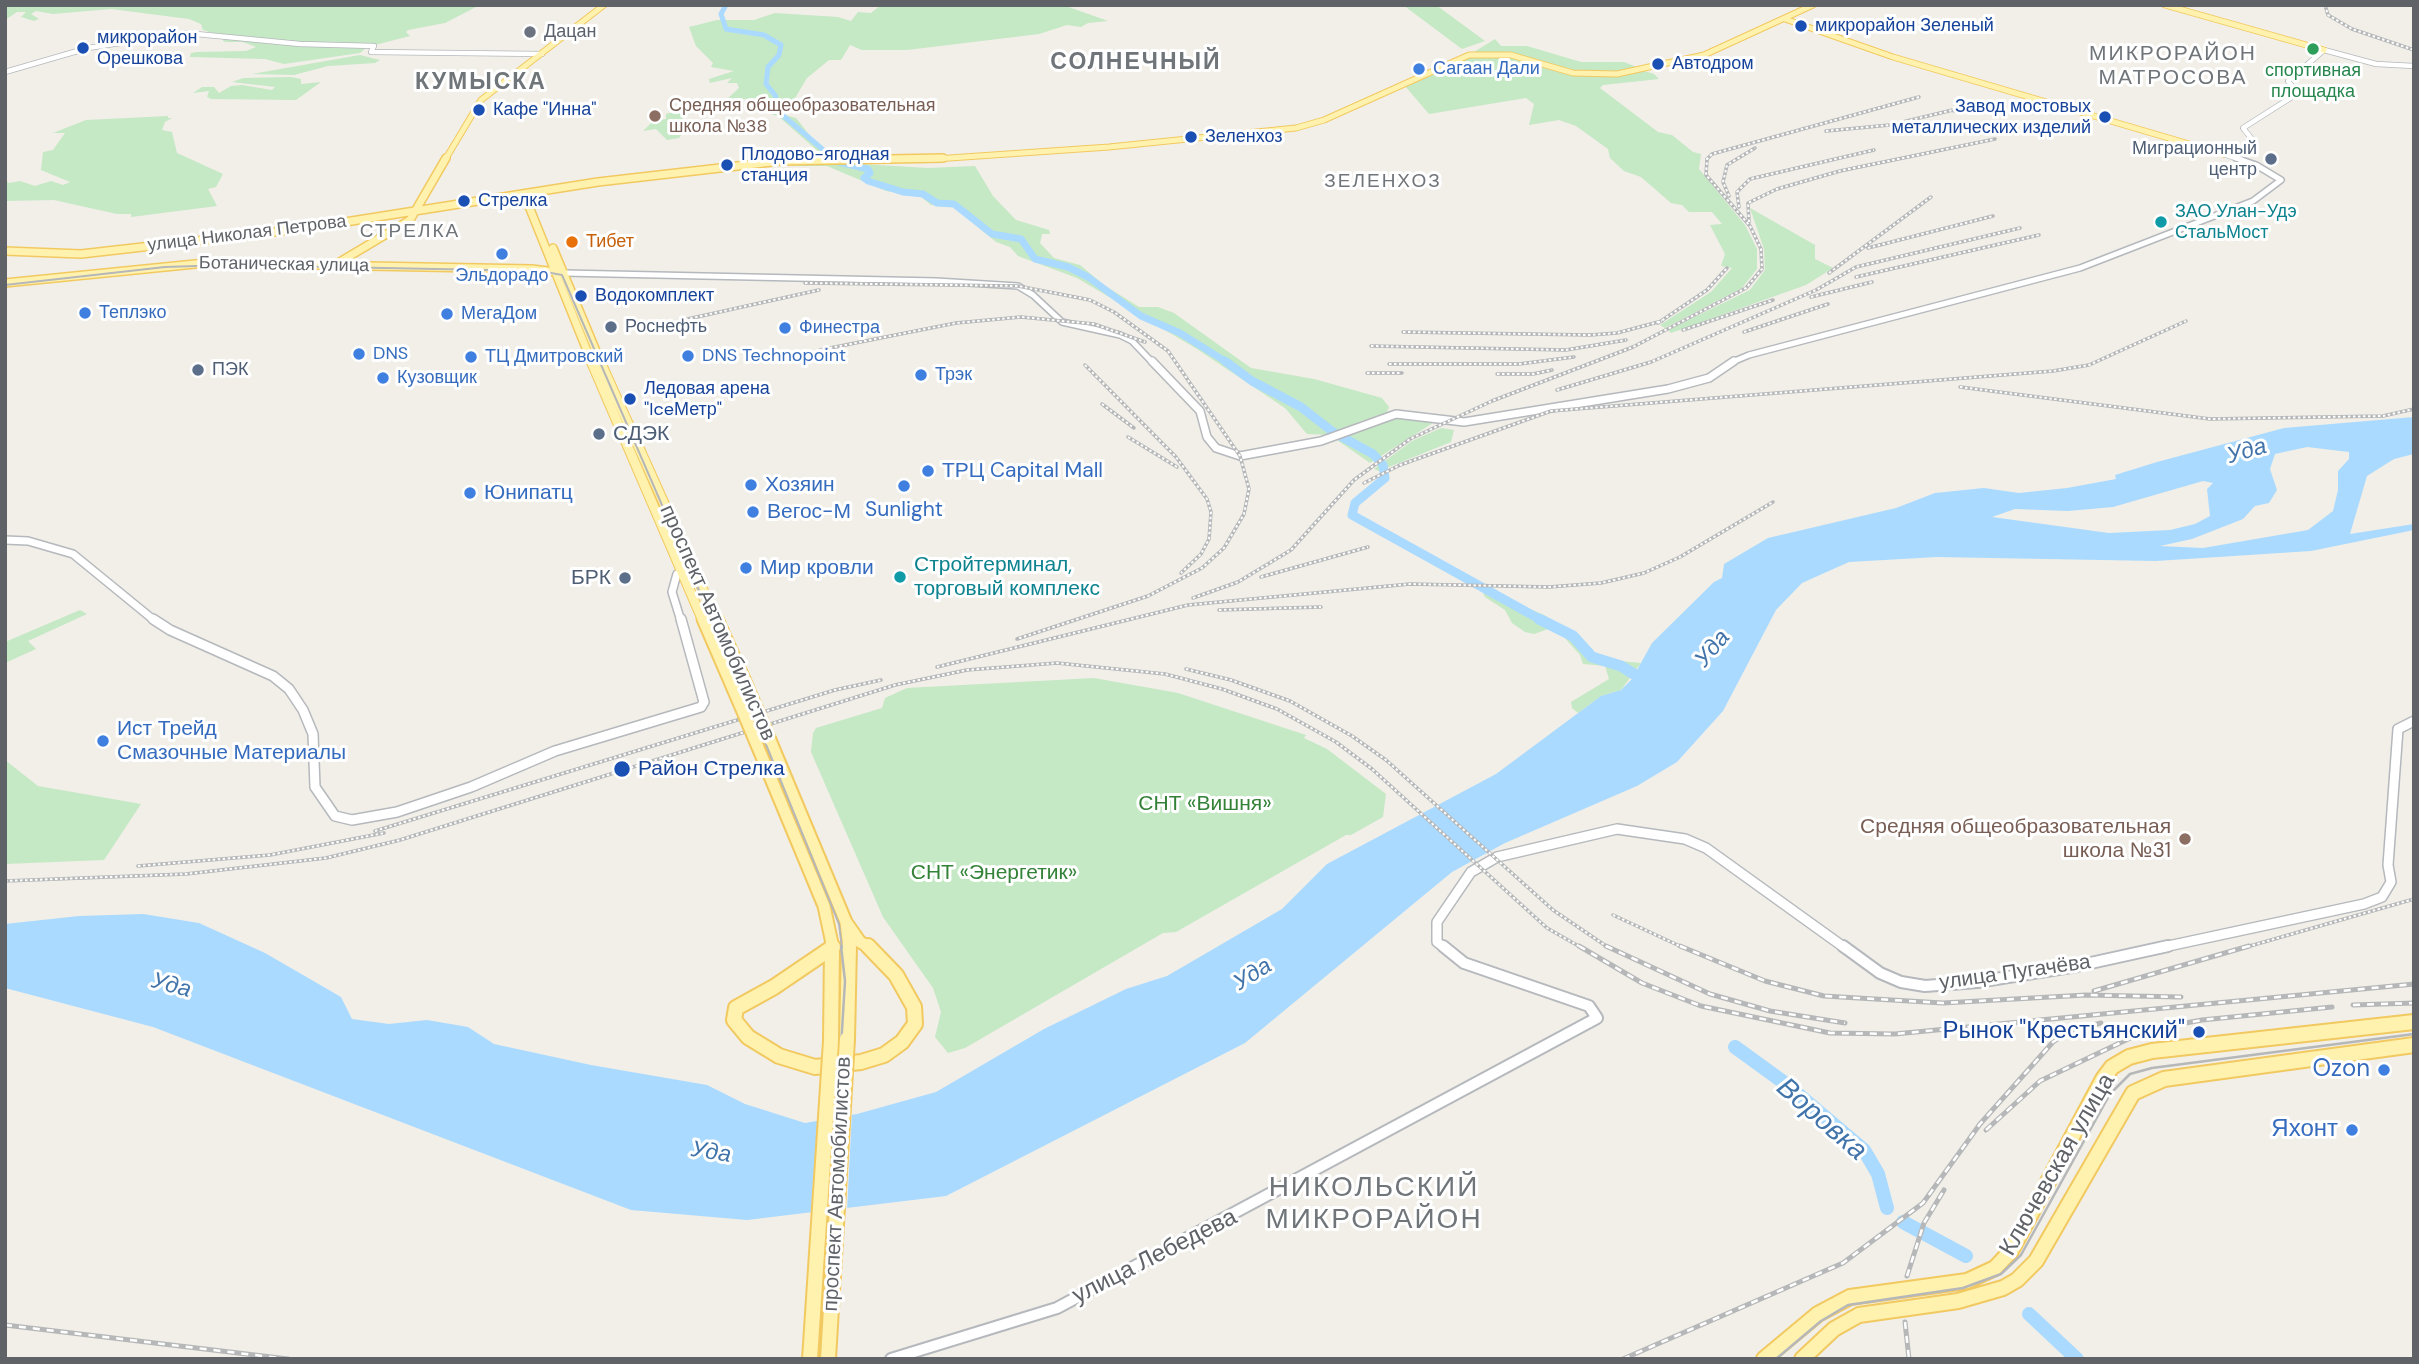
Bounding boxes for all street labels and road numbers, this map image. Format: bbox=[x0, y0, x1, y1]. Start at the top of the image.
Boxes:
street label: улица Николая Петрова bbox=[146, 211, 348, 257]
street label: Ботаническая улица bbox=[199, 253, 369, 277]
street label: проспект Автомобилистов bbox=[654, 501, 780, 745]
street label: улица Пугачёва bbox=[1938, 950, 2092, 996]
street label: проспект Автомобилистов bbox=[819, 1056, 857, 1312]
street label: Ключевская улица bbox=[1994, 1069, 2122, 1261]
street label: улица Лебедева bbox=[1068, 1203, 1242, 1311]

